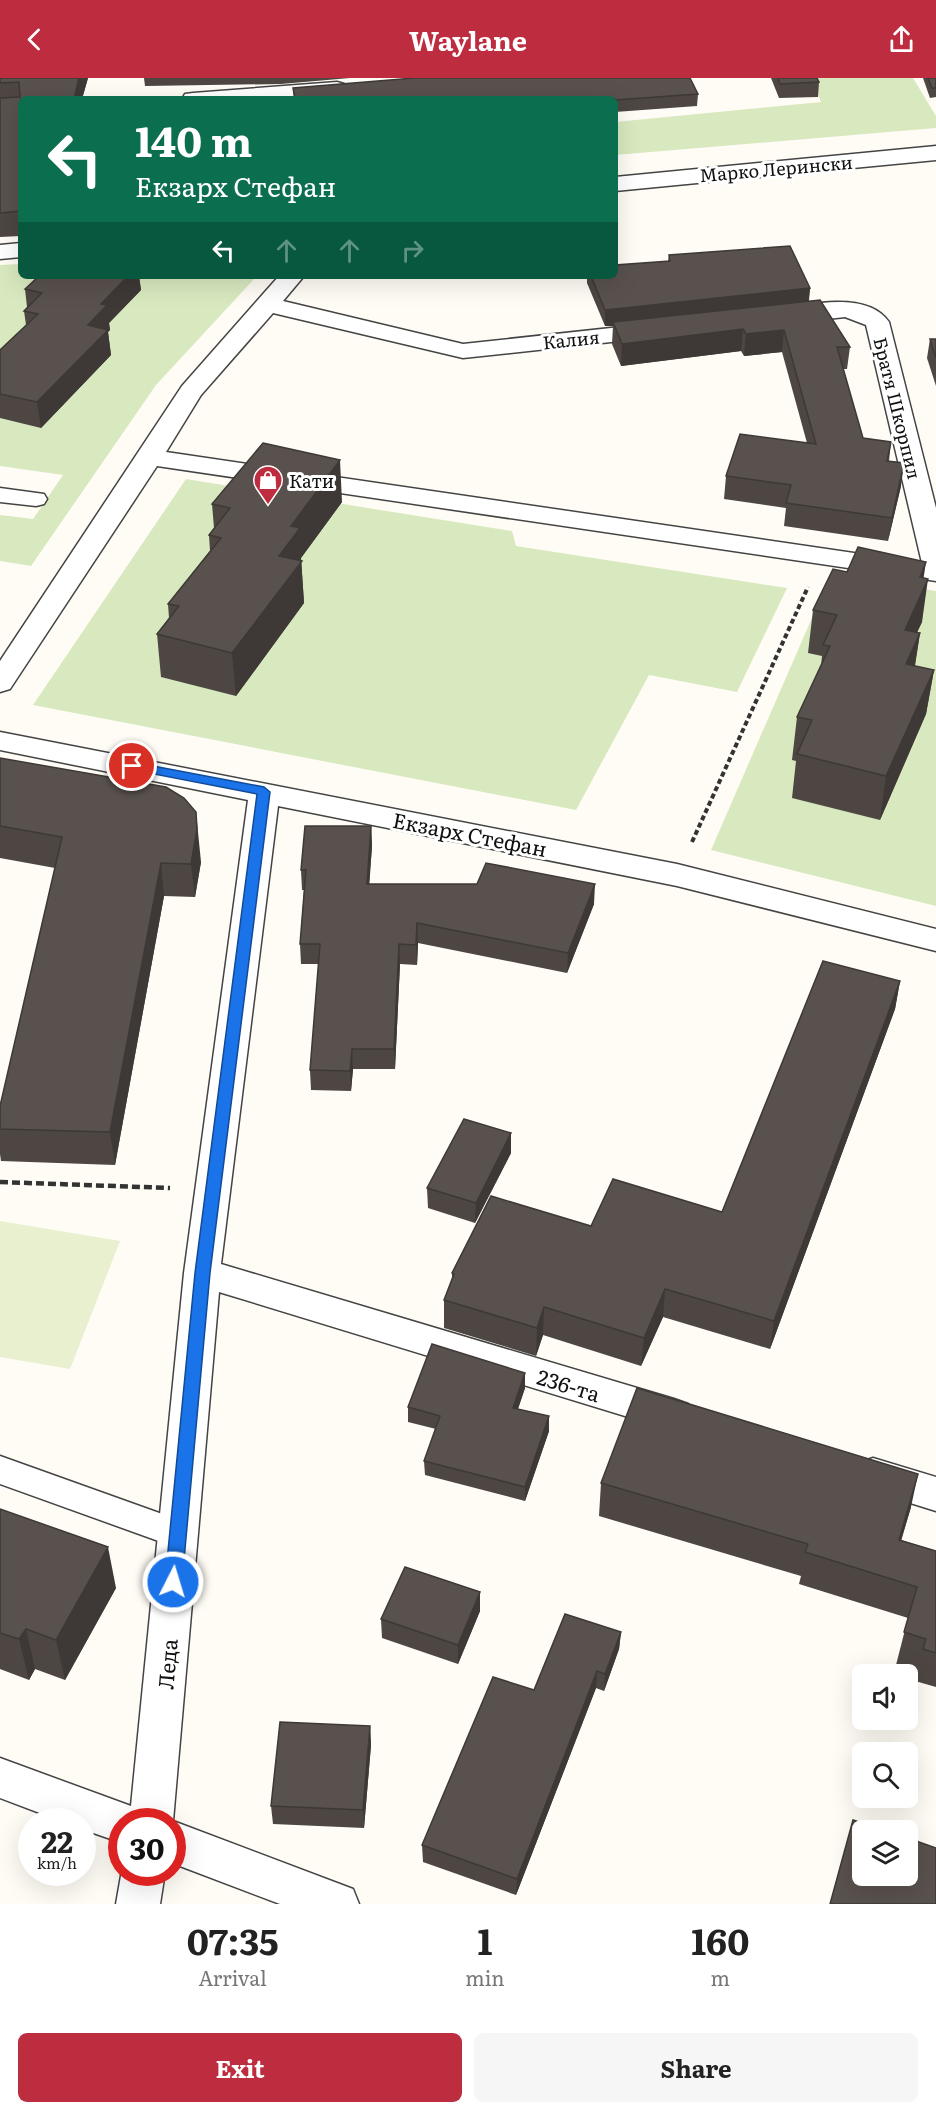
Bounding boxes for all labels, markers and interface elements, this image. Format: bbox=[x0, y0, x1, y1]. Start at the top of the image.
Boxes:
text: Waylane bbox=[409, 19, 527, 59]
icon: back bbox=[18, 23, 51, 56]
icon: share bbox=[885, 23, 918, 56]
text: 140 m bbox=[135, 108, 252, 170]
icon: left bbox=[36, 120, 114, 198]
street label: Марко Лерински bbox=[698, 148, 854, 188]
text: Екзарх Стефан bbox=[135, 165, 336, 205]
icon: left bbox=[207, 234, 240, 267]
icon: ahead bbox=[270, 234, 303, 267]
icon: ahead bbox=[333, 234, 366, 267]
icon: right bbox=[396, 234, 429, 267]
street label: Калия bbox=[541, 323, 601, 355]
street label: Братя Шкорпил bbox=[867, 334, 929, 482]
shop icon: Кати bbox=[252, 464, 284, 506]
place label: Кати bbox=[289, 467, 334, 494]
pin bbox=[106, 740, 157, 791]
icon: arrive bbox=[115, 749, 148, 782]
street label: Екзарх Стефан bbox=[390, 803, 550, 863]
street label: 236-та bbox=[534, 1360, 605, 1408]
position arrow bbox=[141, 1550, 205, 1614]
street label: Леда bbox=[148, 1637, 184, 1691]
map controls bbox=[852, 1664, 918, 1886]
button: sound bbox=[852, 1664, 918, 1730]
button: search bbox=[852, 1742, 918, 1808]
speed limit sign: 30 bbox=[108, 1808, 186, 1886]
text: 22 bbox=[41, 1818, 73, 1862]
button: layers bbox=[852, 1820, 918, 1886]
text: km/h bbox=[37, 1851, 77, 1874]
text: 07:35 bbox=[187, 1913, 279, 1966]
text: 1 bbox=[477, 1913, 492, 1966]
text: 160 bbox=[691, 1913, 749, 1966]
text: Arrival bbox=[198, 1962, 267, 1992]
text: min bbox=[465, 1962, 505, 1992]
text: m bbox=[711, 1962, 730, 1992]
button: Exit bbox=[18, 2033, 462, 2102]
button: Share bbox=[474, 2033, 918, 2102]

